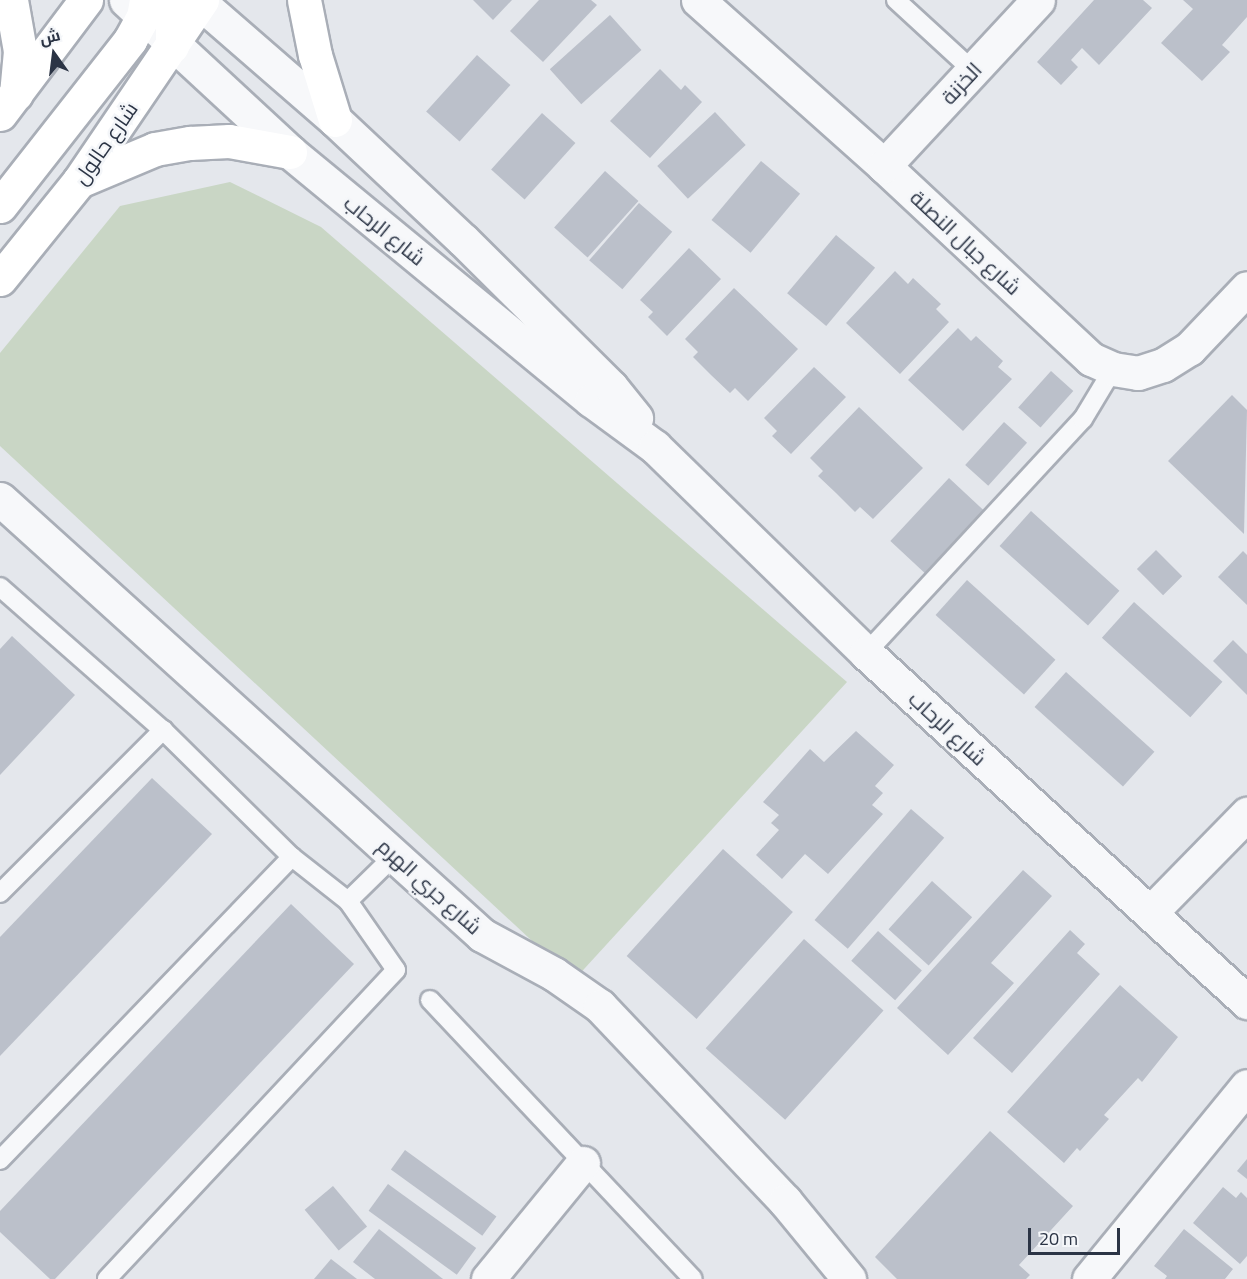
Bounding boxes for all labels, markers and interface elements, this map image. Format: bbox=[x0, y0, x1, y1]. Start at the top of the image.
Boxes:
text: ش bbox=[37, 22, 63, 51]
north arrow bbox=[24, 24, 84, 84]
street label: الخزنة bbox=[935, 57, 987, 109]
street label: شارع حالول bbox=[67, 97, 143, 189]
street label: شارع جبال النصلة bbox=[905, 184, 1027, 300]
street label: شارع الرحاب bbox=[339, 190, 431, 270]
street label: شارع الرحاب bbox=[904, 686, 992, 770]
street label: شارع جري الهرم bbox=[373, 833, 487, 939]
scale bar bbox=[1031, 1216, 1122, 1254]
text: 20 m bbox=[1039, 1225, 1078, 1252]

